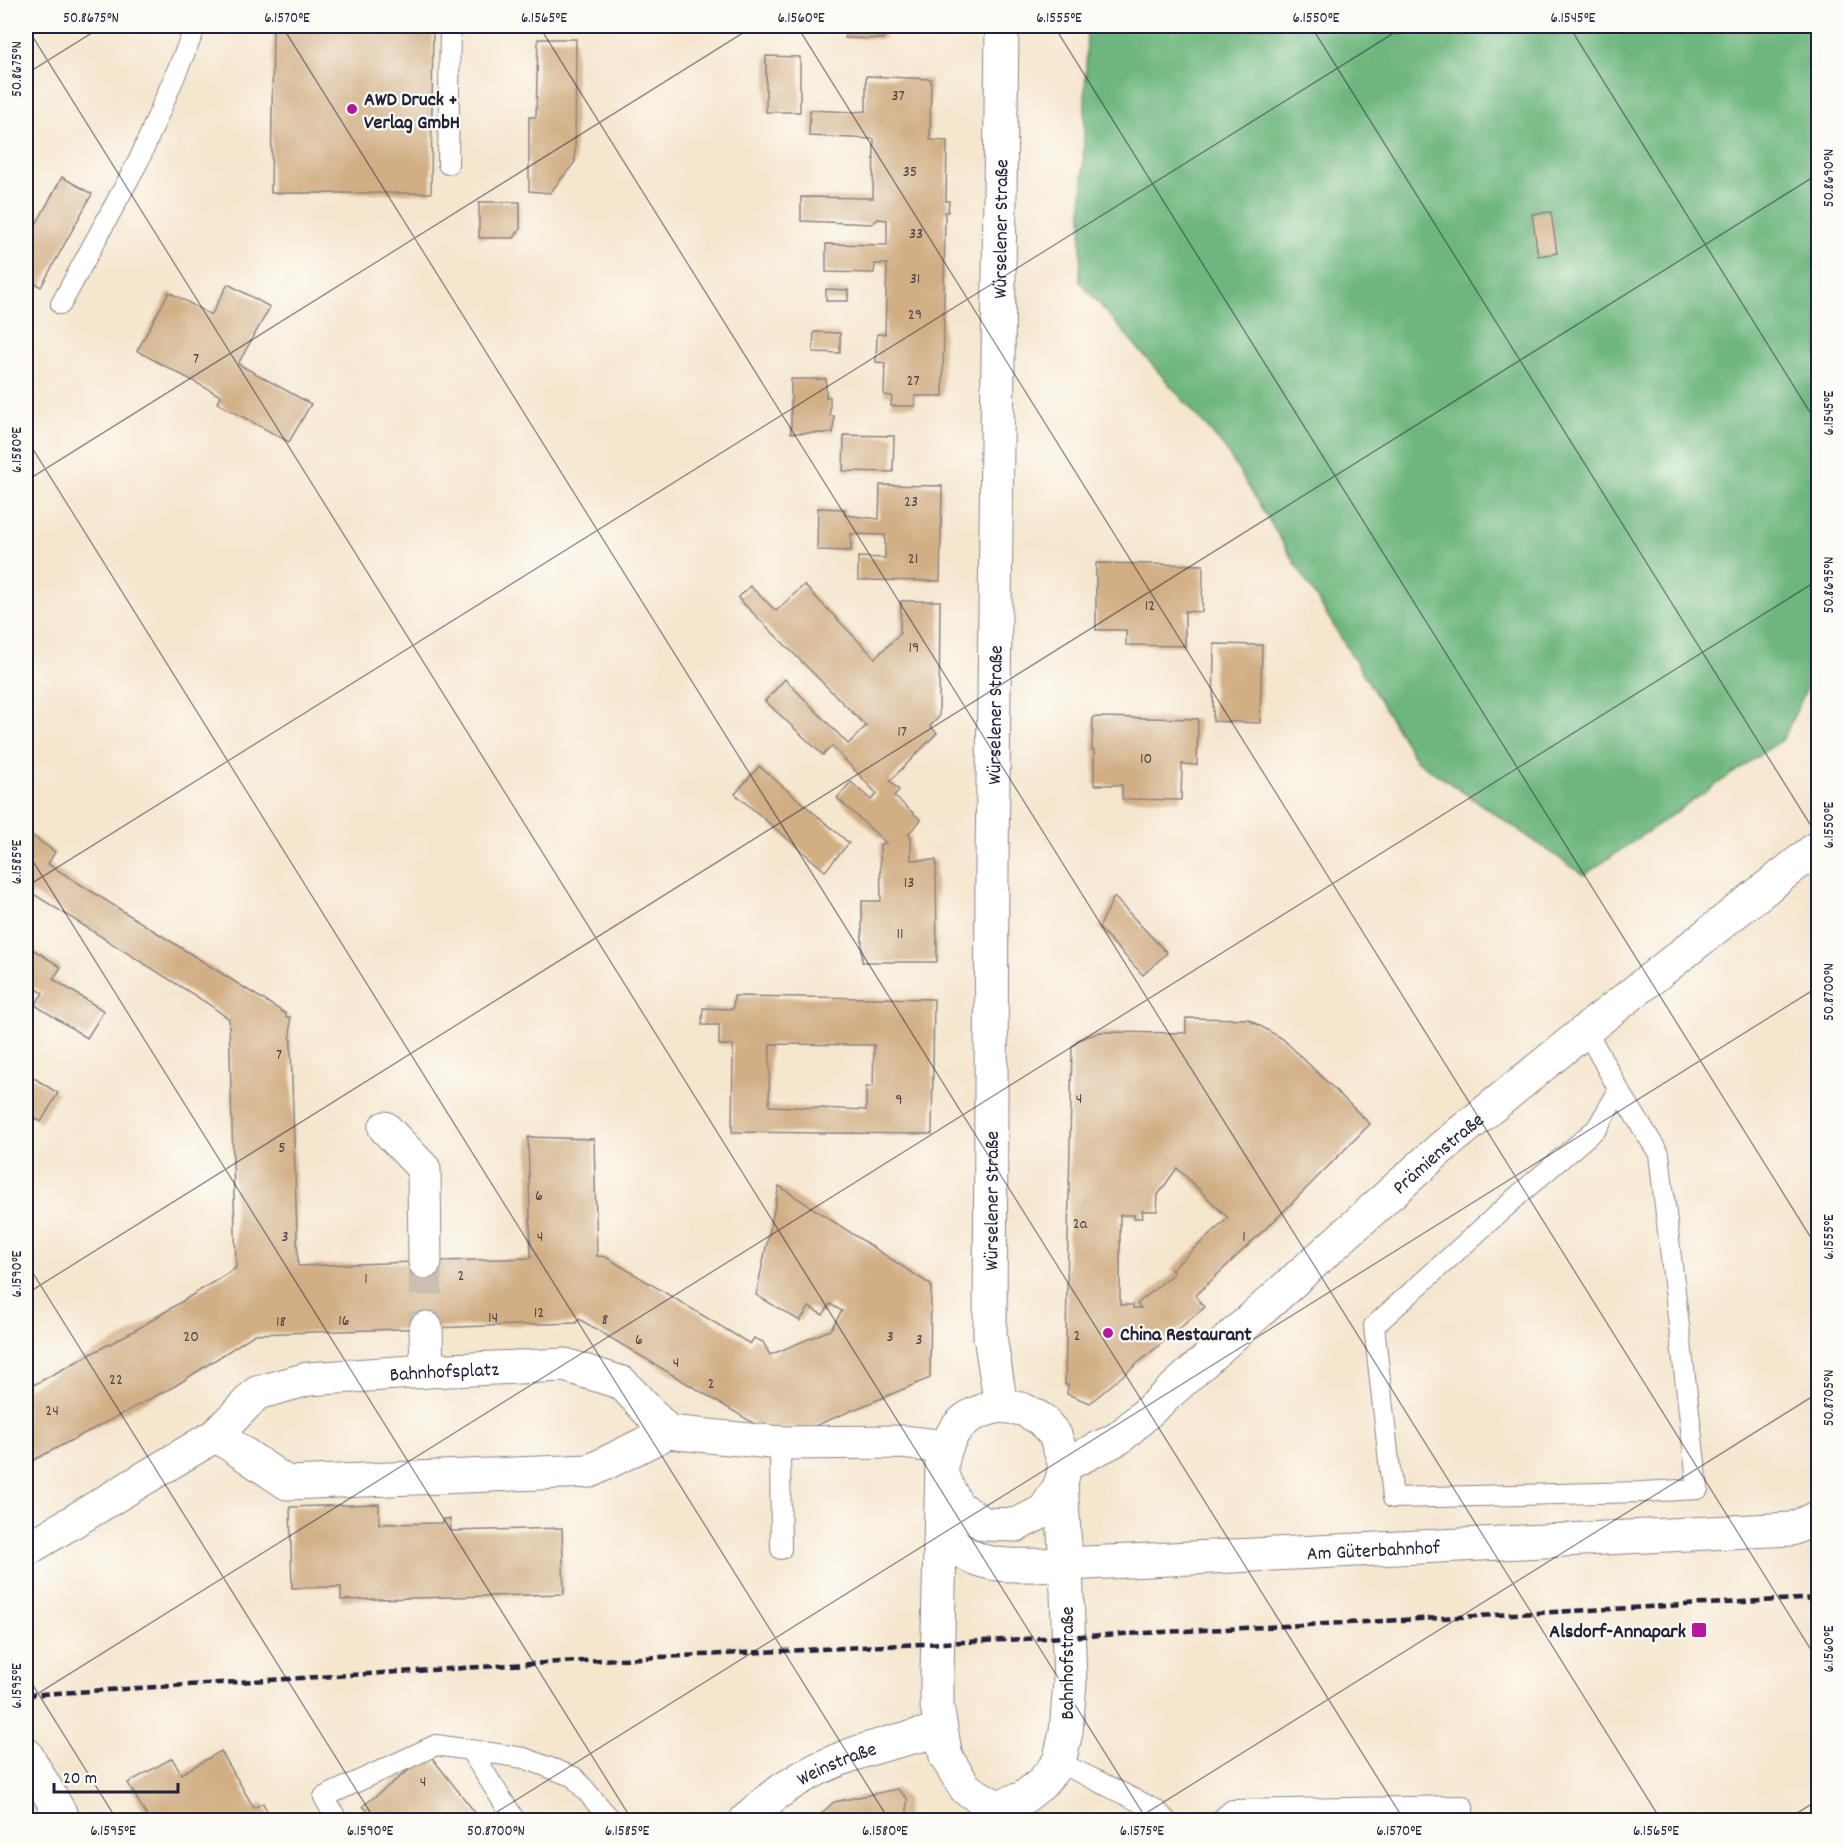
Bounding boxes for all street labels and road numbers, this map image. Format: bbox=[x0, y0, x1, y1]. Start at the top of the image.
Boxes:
street label: Würselener Straße bbox=[988, 159, 1017, 299]
street label: Würselener Straße bbox=[982, 645, 1012, 785]
street label: Prämienstraße bbox=[1387, 1107, 1491, 1202]
street label: Würselener Straße bbox=[979, 1131, 1008, 1271]
street label: Bahnhofsplatz bbox=[389, 1357, 500, 1390]
street label: Am Güterbahnhof bbox=[1306, 1535, 1442, 1569]
street label: Bahnhofstraße bbox=[1055, 1606, 1083, 1720]
street label: Weinstraße bbox=[793, 1736, 880, 1794]

